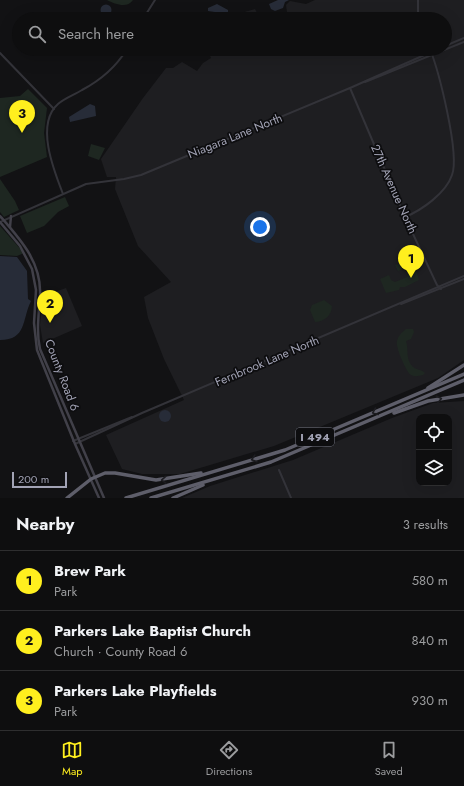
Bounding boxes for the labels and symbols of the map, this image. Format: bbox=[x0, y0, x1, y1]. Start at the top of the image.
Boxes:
pin: 3 bbox=[9, 100, 35, 133]
street label: Niagara Lane North bbox=[185, 109, 285, 163]
street label: 27th Avenue North bbox=[366, 141, 422, 237]
your location bbox=[250, 217, 270, 237]
pin: 1 bbox=[398, 245, 424, 278]
pin: 2 bbox=[37, 290, 63, 323]
street label: Fernbrook Lane North bbox=[212, 331, 322, 391]
street label: County Road 6 bbox=[40, 337, 84, 414]
one-way arrow bbox=[436, 395, 442, 403]
one-way arrow bbox=[372, 408, 379, 416]
road number: I 494 bbox=[296, 428, 334, 446]
one-way arrow bbox=[251, 454, 258, 463]
scale bar bbox=[12, 470, 67, 489]
one-way arrow bbox=[161, 475, 167, 484]

